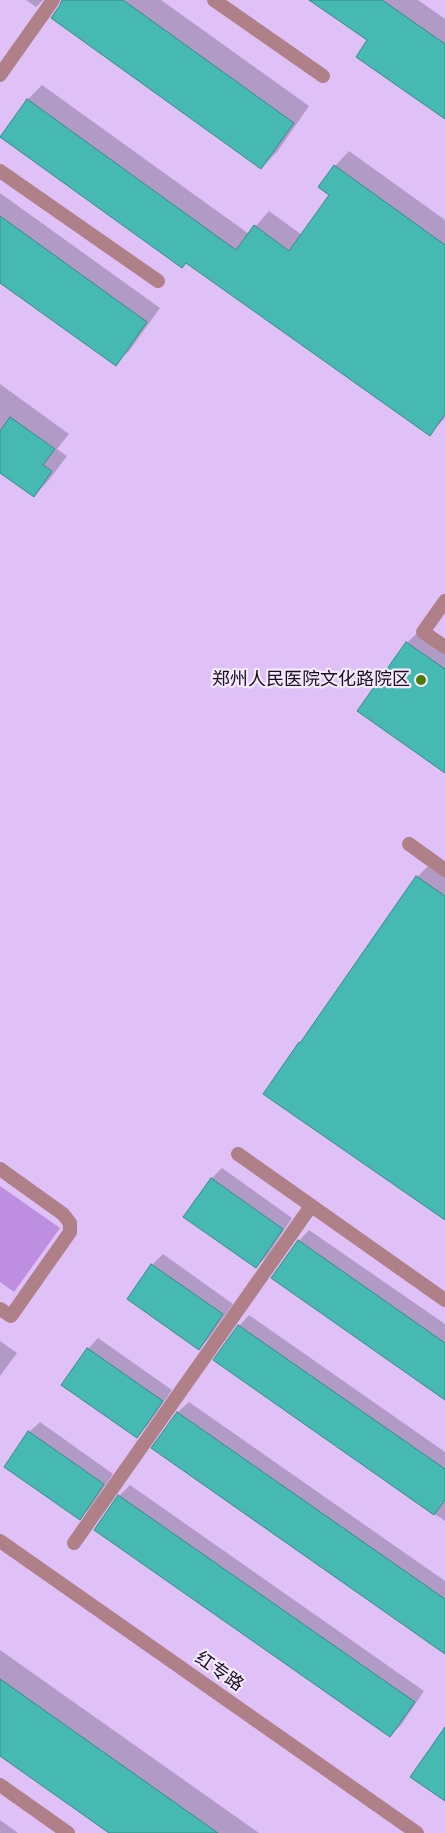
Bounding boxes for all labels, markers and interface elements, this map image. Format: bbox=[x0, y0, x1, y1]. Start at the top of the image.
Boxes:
place label: 郑州人民医院文化路院区 bbox=[212, 669, 410, 691]
marker: 郑州人民医院文化路院区 bbox=[414, 673, 428, 687]
street label: 红专路 bbox=[191, 1648, 247, 1696]

